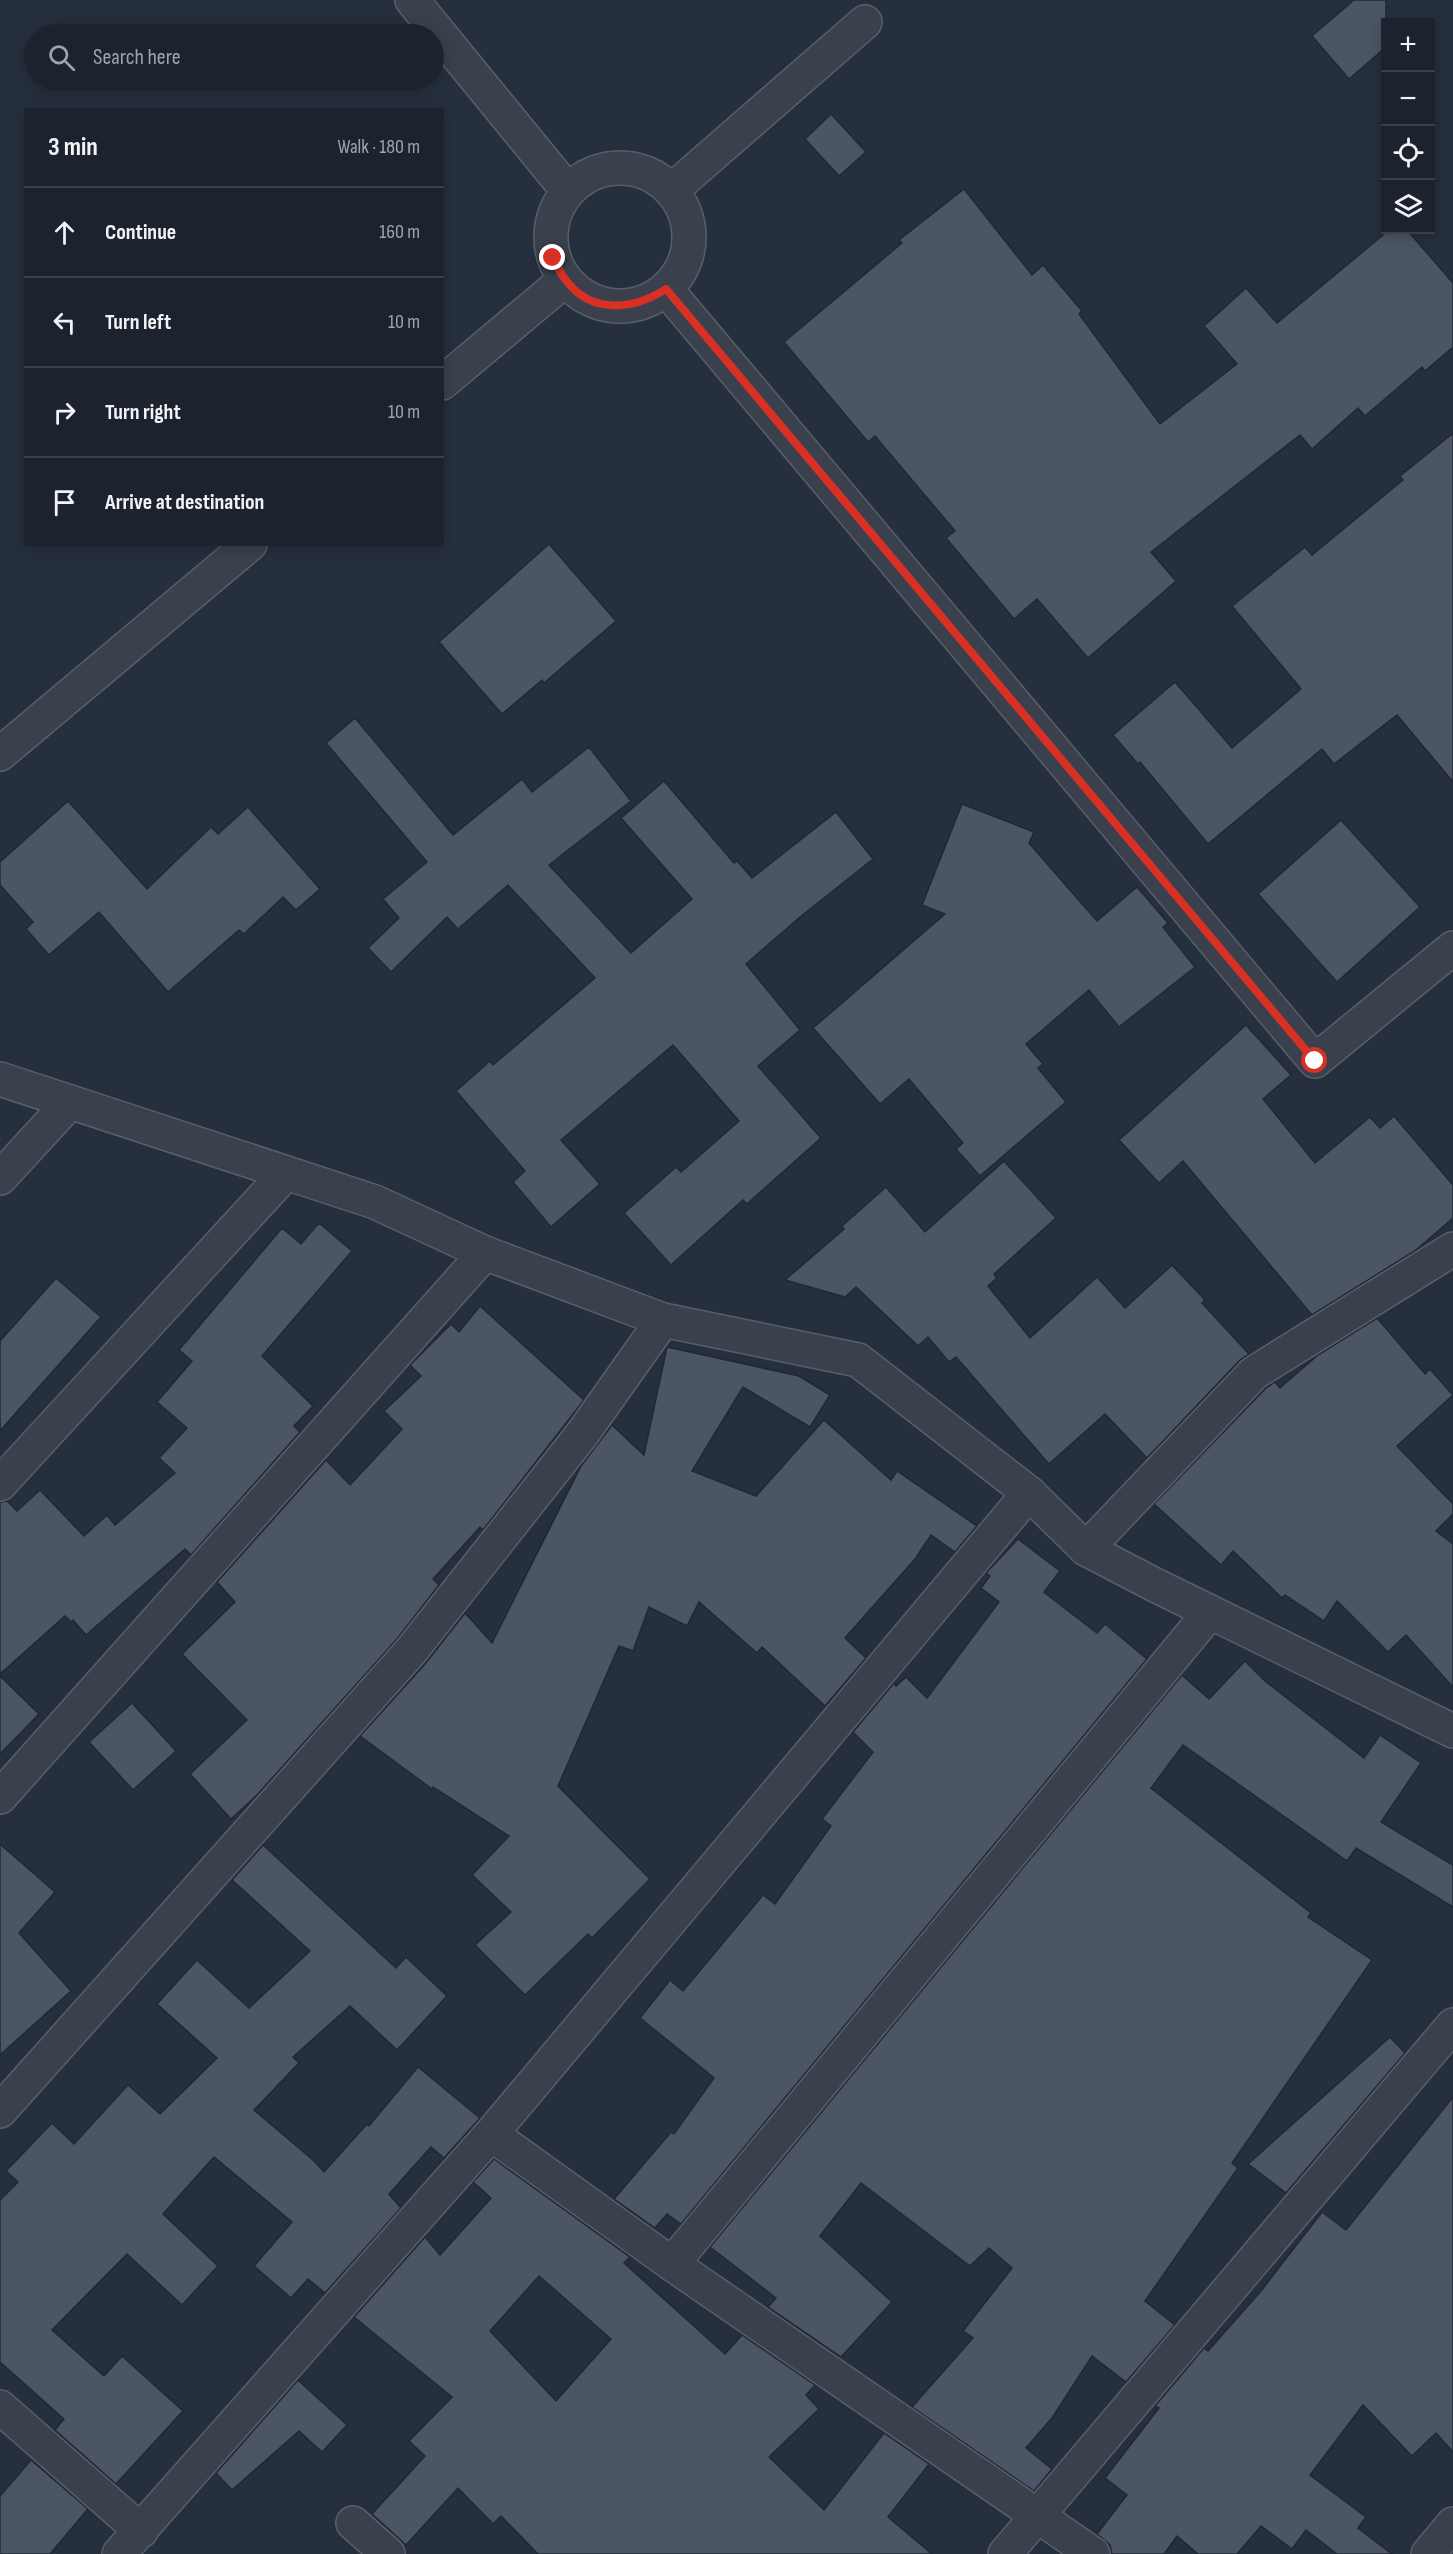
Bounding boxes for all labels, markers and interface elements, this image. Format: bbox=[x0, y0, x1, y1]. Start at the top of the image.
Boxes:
map controls bbox=[1381, 18, 1435, 234]
button: + bbox=[1381, 18, 1435, 72]
search box bbox=[24, 24, 444, 90]
icon: search bbox=[45, 41, 78, 74]
text: Search here bbox=[93, 44, 180, 71]
button: − bbox=[1381, 72, 1435, 126]
button: locate bbox=[1381, 126, 1435, 180]
text: 3 min bbox=[48, 132, 98, 163]
text: Walk · 180 m bbox=[337, 135, 420, 159]
button: layers bbox=[1381, 180, 1435, 234]
icon: ahead bbox=[48, 216, 81, 249]
text: Continue bbox=[105, 219, 176, 246]
text: 160 m bbox=[379, 220, 420, 244]
route end bbox=[539, 244, 565, 270]
icon: left bbox=[48, 306, 81, 339]
text: Turn left bbox=[105, 309, 171, 336]
text: 10 m bbox=[388, 310, 420, 334]
icon: right bbox=[48, 396, 81, 429]
text: Turn right bbox=[105, 399, 181, 426]
text: 10 m bbox=[388, 400, 420, 424]
icon: arrive bbox=[48, 486, 81, 519]
text: Arrive at destination bbox=[105, 489, 264, 516]
route start bbox=[1301, 1047, 1327, 1073]

